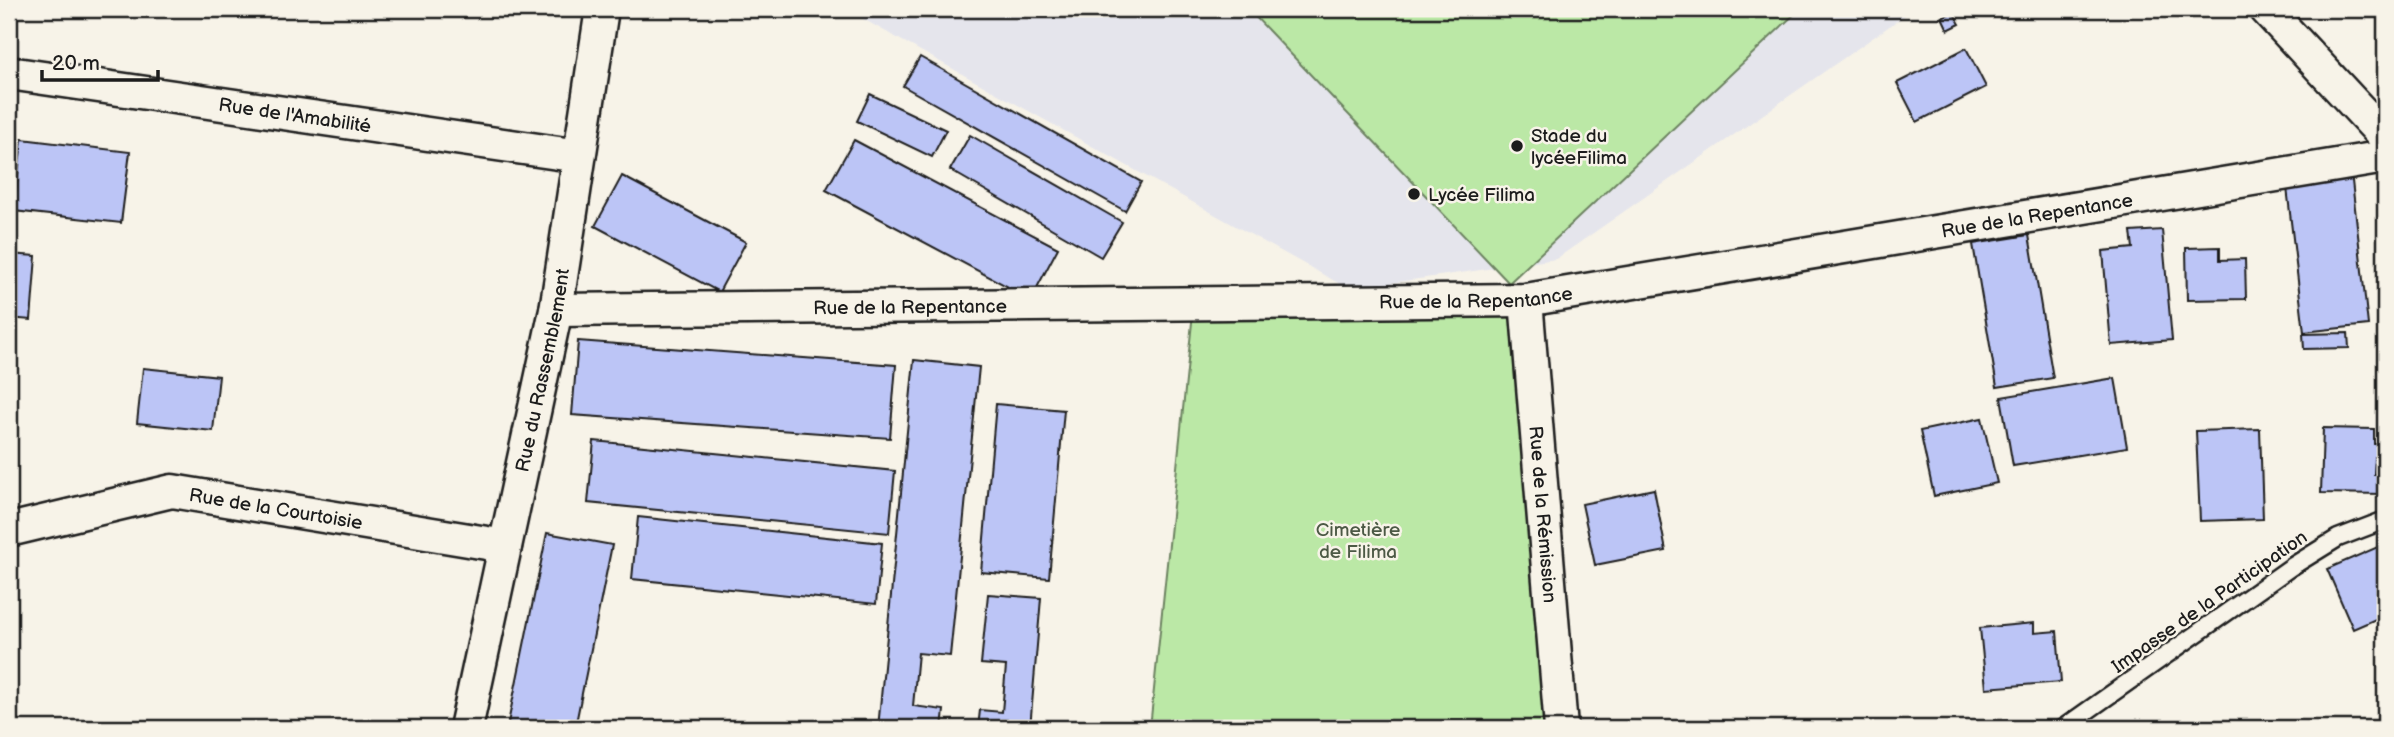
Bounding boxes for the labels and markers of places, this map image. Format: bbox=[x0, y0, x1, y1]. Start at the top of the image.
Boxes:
place label: Stade du lycéeFilima bbox=[1531, 125, 1627, 170]
marker: Stade du lycéeFilima bbox=[1509, 138, 1525, 154]
place label: Lycée Filima bbox=[1428, 184, 1535, 207]
marker: Lycée Filima bbox=[1406, 186, 1422, 202]

